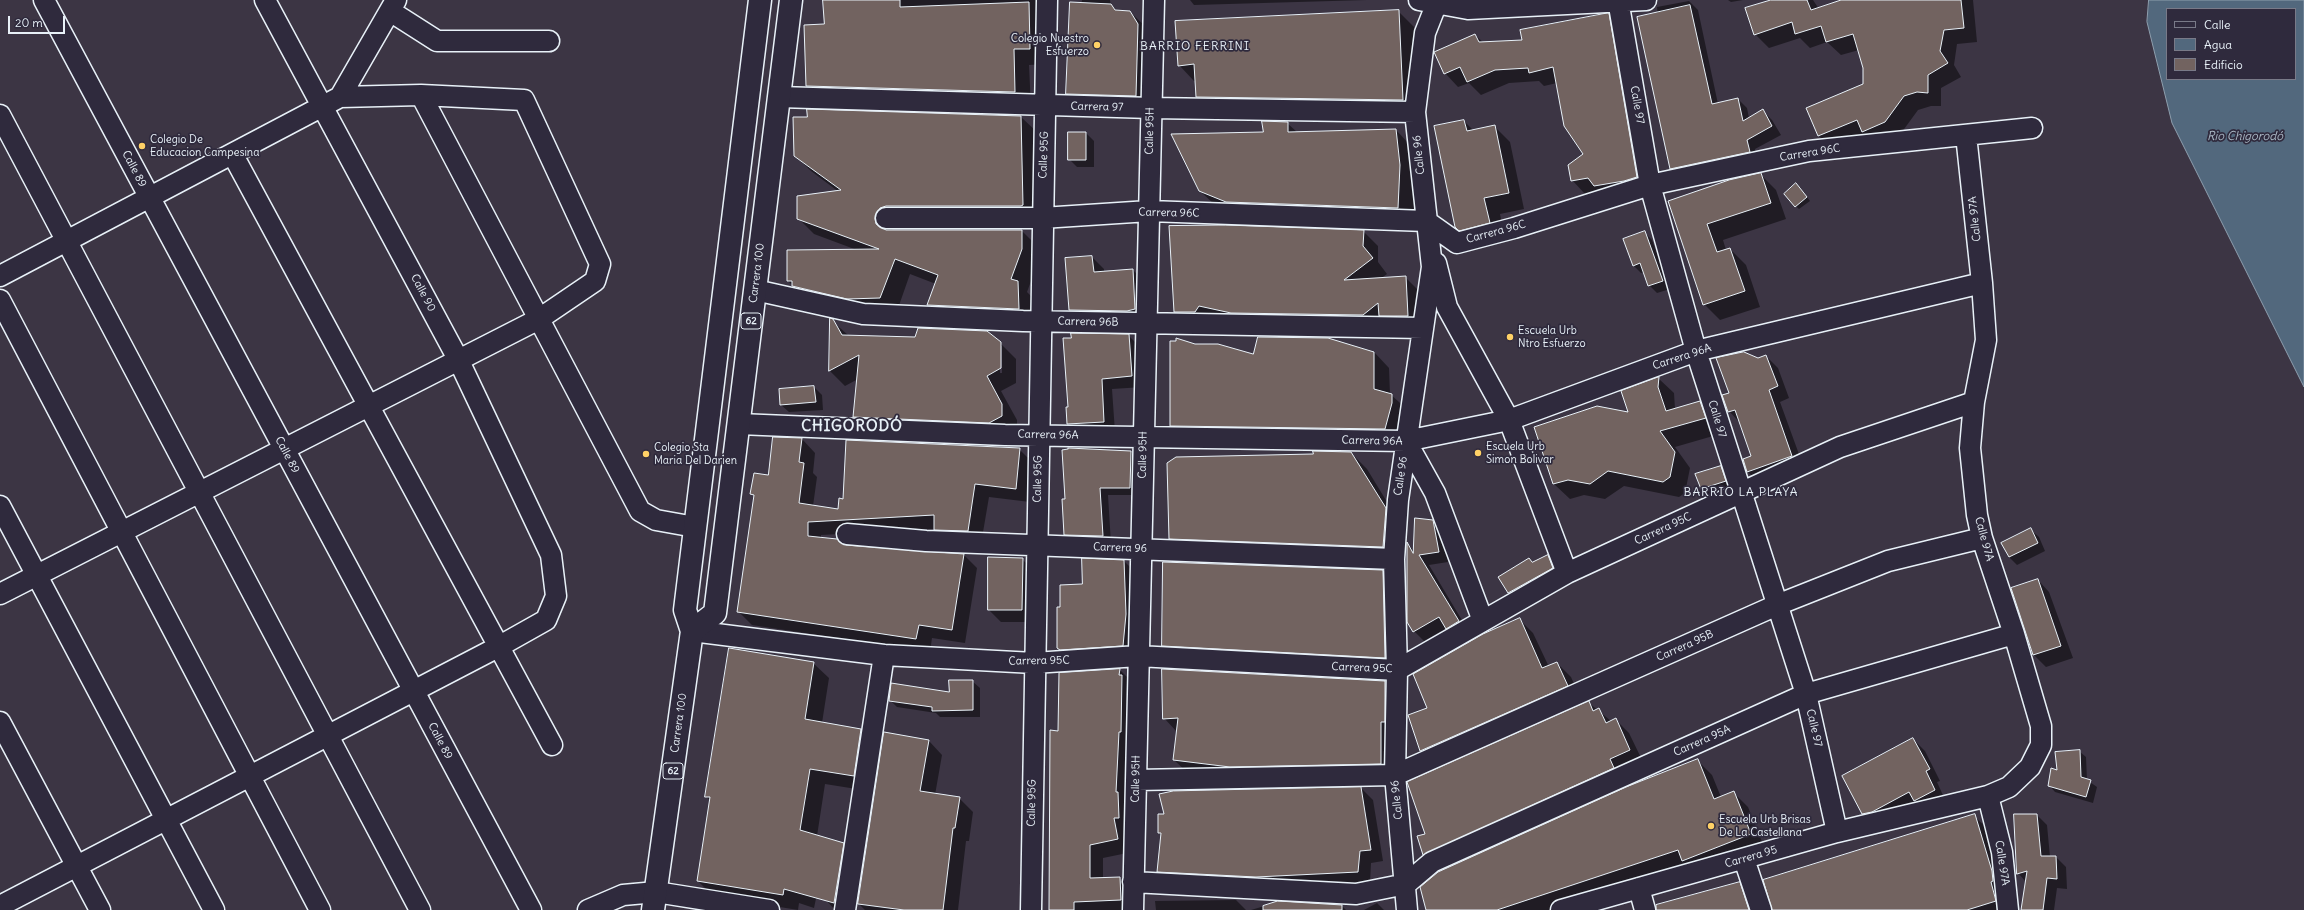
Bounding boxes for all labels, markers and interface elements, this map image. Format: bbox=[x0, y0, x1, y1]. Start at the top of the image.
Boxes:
scale bar bbox=[10, 8, 67, 34]
legend bbox=[2166, 8, 2296, 80]
text: 20 m bbox=[15, 15, 43, 30]
text: Calle bbox=[2204, 17, 2231, 32]
place label: Colegio Nuestro Esfuerzo bbox=[1011, 32, 1089, 58]
text: Agua bbox=[2204, 37, 2232, 52]
marker: Colegio Nuestro Esfuerzo bbox=[1092, 40, 1102, 50]
district label: BARRIO FERRINI bbox=[1140, 40, 1250, 54]
text: Edificio bbox=[2204, 57, 2243, 72]
street label: Calle 97 bbox=[1627, 85, 1647, 125]
street label: Carrera 97 bbox=[1070, 100, 1124, 114]
street label: Calle 95H bbox=[1143, 107, 1157, 155]
water label: Rio Chigorodó bbox=[2207, 130, 2283, 144]
street label: Calle 95G bbox=[1037, 131, 1051, 179]
place label: Colegio De Educacion Campesina bbox=[150, 133, 260, 159]
street label: Calle 96 bbox=[1410, 135, 1428, 175]
marker: Colegio De Educacion Campesina bbox=[137, 141, 147, 151]
street label: Carrera 96C bbox=[1779, 142, 1841, 164]
street label: Calle 89 bbox=[119, 148, 149, 190]
street label: Calle 97A bbox=[1966, 196, 1984, 242]
street label: Carrera 96C bbox=[1138, 206, 1200, 220]
street label: Carrera 96C bbox=[1465, 218, 1527, 246]
street label: Carrera 100 bbox=[747, 242, 767, 304]
street label: Calle 90 bbox=[408, 272, 438, 314]
road number: 62 bbox=[741, 313, 761, 329]
street label: Carrera 96B bbox=[1057, 315, 1119, 329]
place label: Escuela Urb Ntro Esfuerzo bbox=[1518, 324, 1586, 350]
marker: Escuela Urb Ntro Esfuerzo bbox=[1505, 332, 1515, 342]
street label: Carrera 96A bbox=[1651, 341, 1713, 373]
street label: Calle 97 bbox=[1705, 399, 1729, 439]
district label: CHIGORODÓ bbox=[801, 418, 903, 436]
street label: Carrera 96A bbox=[1017, 428, 1079, 442]
street label: Calle 95H bbox=[1136, 431, 1150, 479]
street label: Calle 89 bbox=[272, 434, 302, 476]
street label: Carrera 96A bbox=[1341, 434, 1403, 448]
place label: Escuela Urb Simon Bolivar bbox=[1486, 440, 1554, 466]
place label: Colegio Sta Maria Del Darien bbox=[654, 441, 737, 467]
marker: Escuela Urb Simon Bolivar bbox=[1473, 448, 1483, 458]
marker: Colegio Sta Maria Del Darien bbox=[641, 449, 651, 459]
street label: Calle 95G bbox=[1031, 455, 1045, 503]
street label: Calle 96 bbox=[1392, 455, 1410, 497]
district label: BARRIO LA PLAYA bbox=[1684, 486, 1798, 500]
street label: Carrera 95C bbox=[1632, 510, 1694, 548]
street label: Calle 97A bbox=[1972, 515, 1996, 563]
street label: Carrera 96 bbox=[1093, 540, 1147, 556]
street label: Carrera 95B bbox=[1654, 628, 1716, 664]
street label: Carrera 95C bbox=[1008, 654, 1070, 668]
street label: Carrera 95C bbox=[1331, 660, 1393, 676]
street label: Carrera 100 bbox=[668, 692, 690, 754]
street label: Calle 97 bbox=[1803, 708, 1825, 748]
street label: Calle 89 bbox=[425, 720, 455, 762]
street label: Carrera 95A bbox=[1671, 723, 1733, 759]
street label: Calle 95H bbox=[1129, 755, 1143, 803]
road number: 62 bbox=[663, 763, 683, 779]
street label: Calle 95G bbox=[1025, 779, 1039, 827]
street label: Calle 96 bbox=[1388, 780, 1406, 820]
place label: Escuela Urb Brisas De La Castellana bbox=[1719, 813, 1811, 839]
marker: Escuela Urb Brisas De La Castellana bbox=[1706, 821, 1716, 831]
street label: Calle 97A bbox=[1992, 840, 2012, 886]
street label: Carrera 95 bbox=[1723, 843, 1779, 871]

